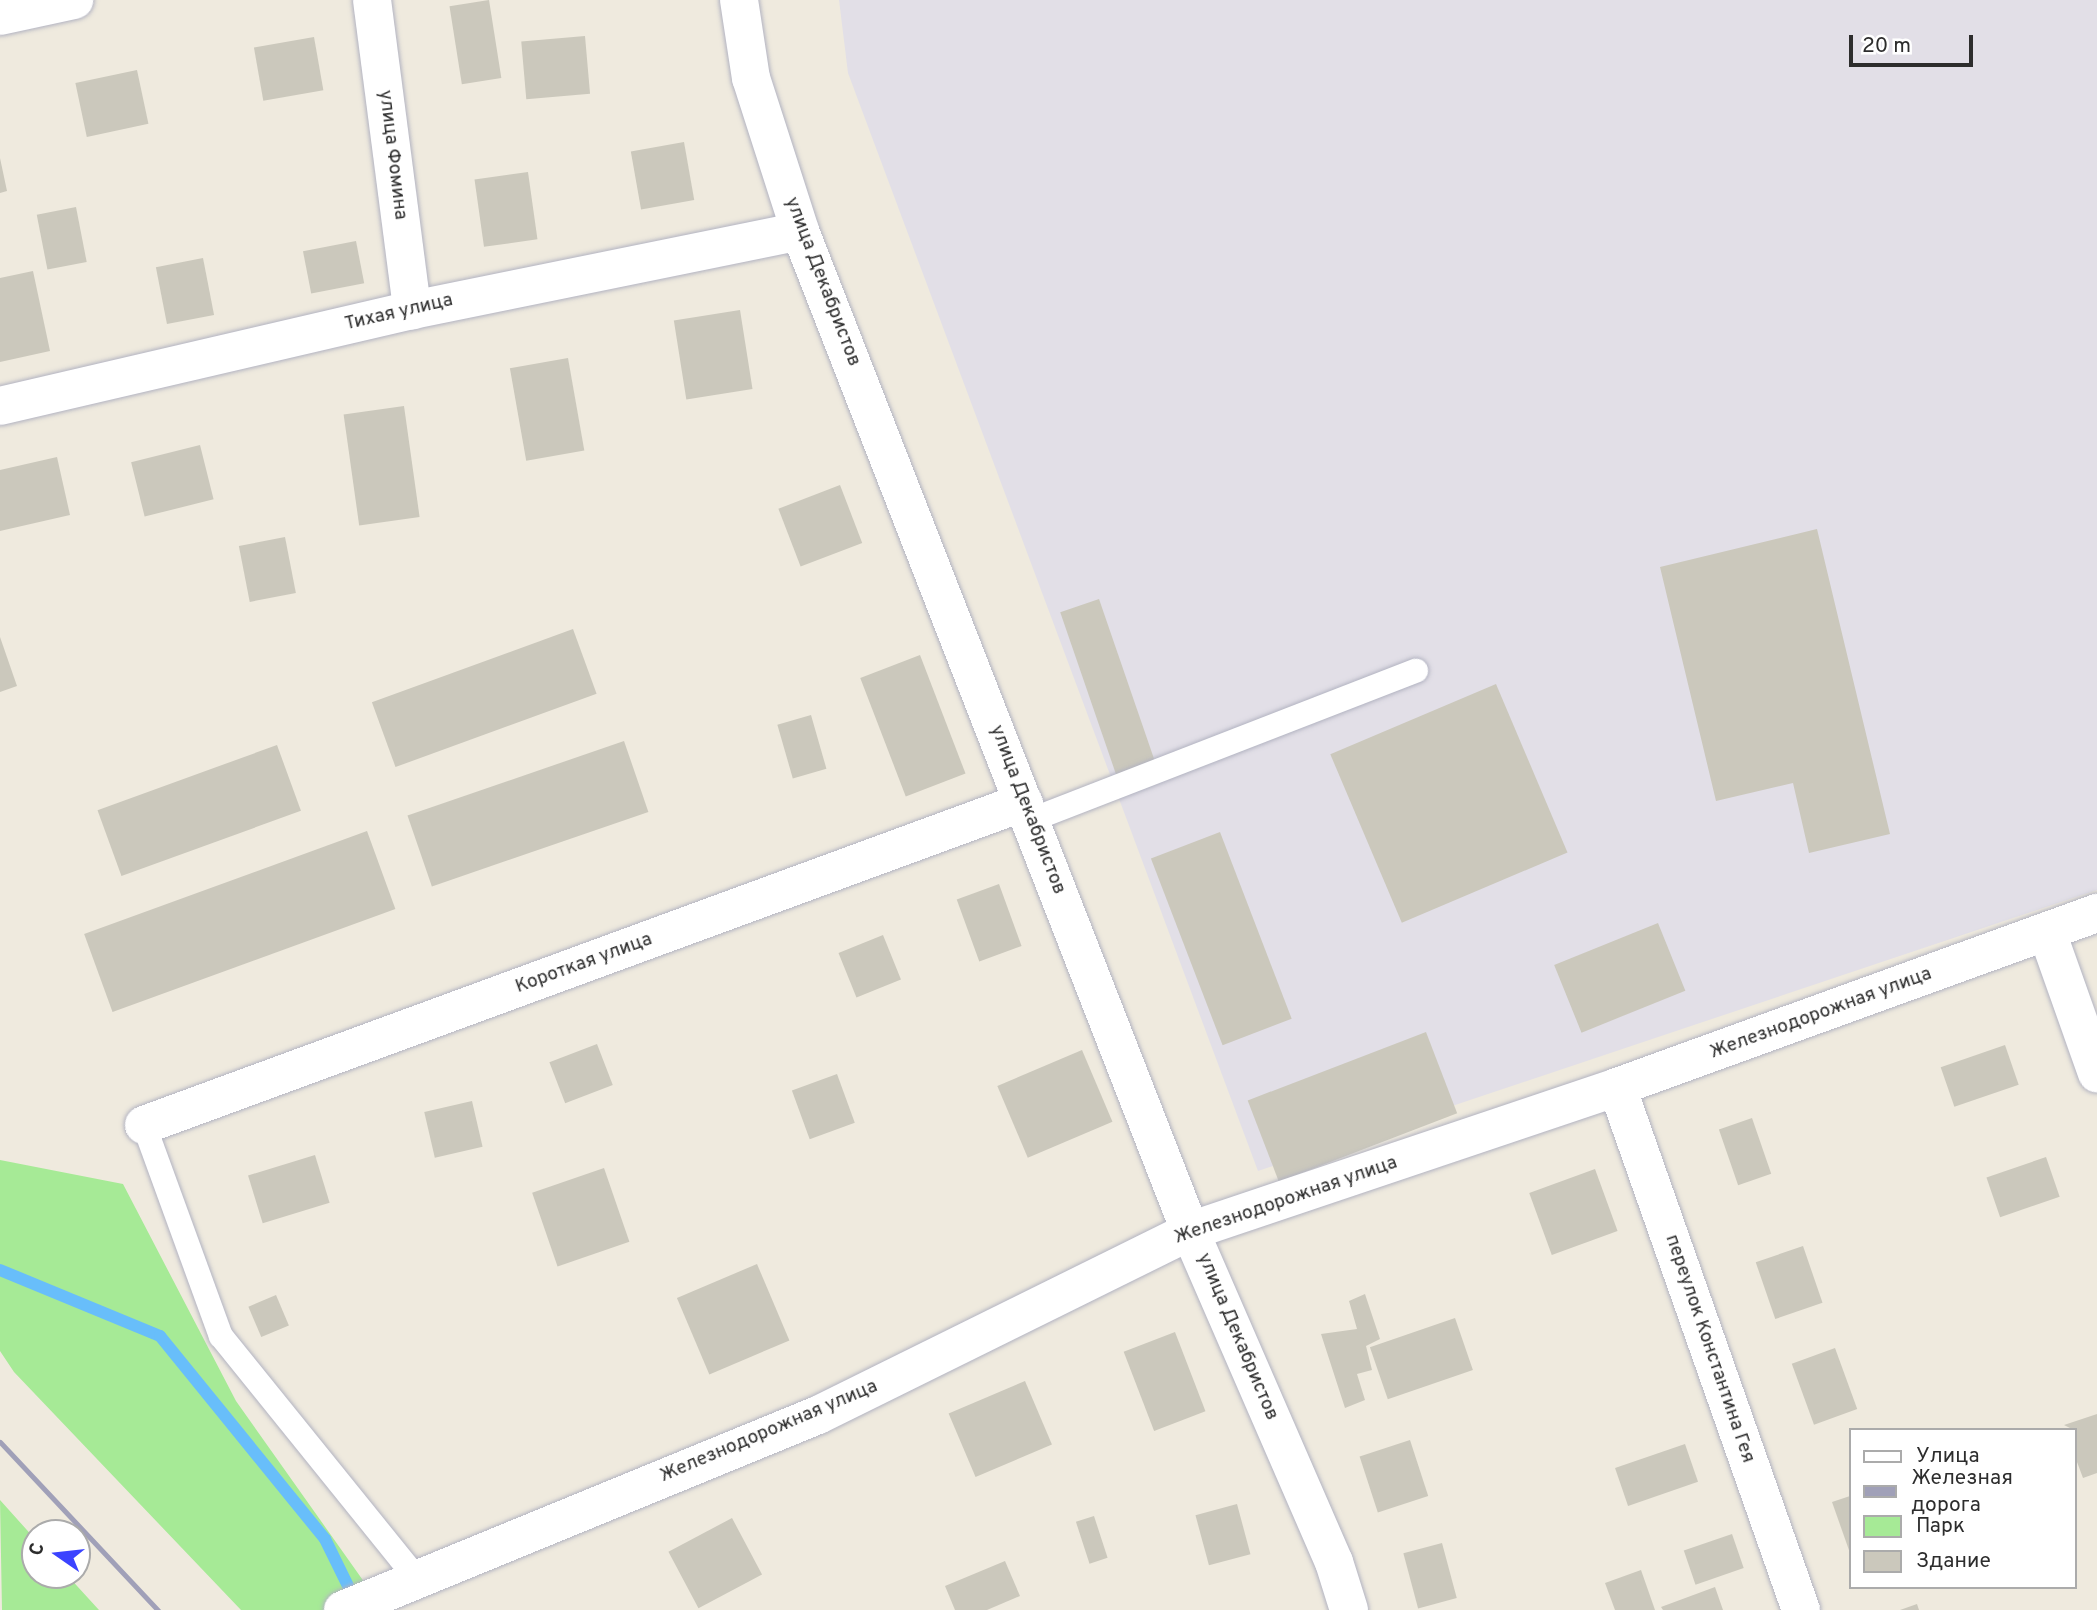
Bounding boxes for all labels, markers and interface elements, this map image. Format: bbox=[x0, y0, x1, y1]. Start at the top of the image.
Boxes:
scale bar bbox=[1852, 21, 1976, 65]
text: 20 m bbox=[1862, 33, 1911, 60]
street label: улица Фомина bbox=[373, 89, 411, 221]
street label: улица Декабристов bbox=[779, 194, 865, 370]
street label: Тихая улица bbox=[343, 289, 455, 337]
street label: улица Декабристов bbox=[984, 722, 1070, 898]
street label: Короткая улица bbox=[513, 929, 655, 999]
street label: Железнодорожная улица bbox=[1707, 963, 1935, 1065]
street label: Железнодорожная улица bbox=[1172, 1152, 1400, 1250]
street label: переулок Константина Гея bbox=[1659, 1232, 1759, 1466]
street label: улица Декабристов bbox=[1191, 1250, 1283, 1424]
street label: Железнодорожная улица bbox=[657, 1376, 881, 1488]
legend bbox=[1848, 1428, 2076, 1589]
text: Улица bbox=[1916, 1443, 1980, 1470]
text: Железная дорога bbox=[1911, 1465, 2013, 1519]
text: Парк bbox=[1916, 1513, 1965, 1540]
north arrow bbox=[21, 1519, 91, 1589]
text: С bbox=[24, 1541, 51, 1558]
text: Здание bbox=[1916, 1548, 1991, 1575]

